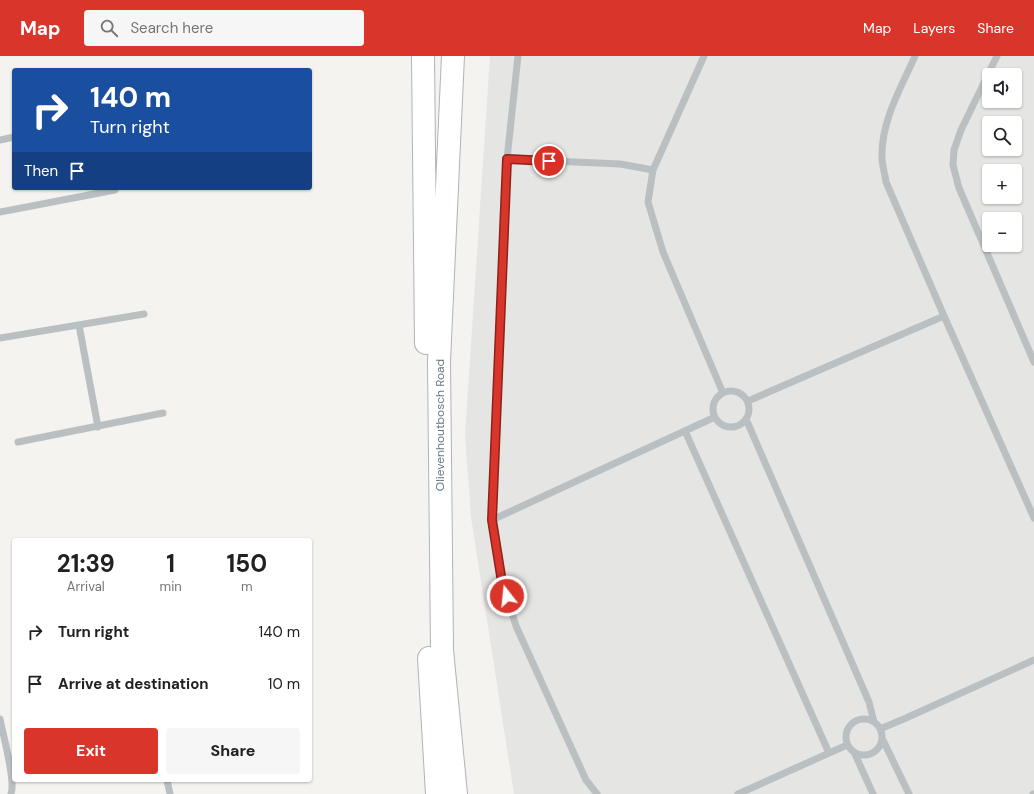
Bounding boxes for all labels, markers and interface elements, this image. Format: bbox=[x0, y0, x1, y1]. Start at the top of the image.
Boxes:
search box bbox=[84, 10, 364, 46]
text: Map bbox=[20, 16, 60, 41]
icon: search bbox=[98, 17, 120, 39]
text: Search here bbox=[130, 18, 213, 38]
text: Map bbox=[863, 19, 891, 37]
text: Layers bbox=[913, 19, 955, 37]
text: Share bbox=[977, 19, 1014, 37]
map controls bbox=[982, 68, 1022, 252]
button: sound bbox=[982, 68, 1022, 108]
text: 140 m bbox=[90, 79, 171, 116]
icon: right bbox=[24, 84, 76, 136]
text: Turn right bbox=[90, 115, 170, 139]
button: search bbox=[982, 116, 1022, 156]
pin bbox=[532, 144, 566, 178]
icon: arrive bbox=[538, 150, 560, 172]
icon: arrive bbox=[66, 160, 88, 182]
text: Then bbox=[24, 161, 58, 181]
button: + bbox=[982, 164, 1022, 204]
button: − bbox=[982, 212, 1022, 252]
street label: Olievenhoutbosch Road bbox=[432, 359, 448, 491]
text: 21:39 bbox=[57, 548, 115, 579]
text: 1 bbox=[166, 548, 175, 579]
text: 150 bbox=[227, 548, 267, 579]
position arrow bbox=[486, 575, 528, 617]
text: Arrival bbox=[67, 578, 105, 595]
text: min bbox=[160, 578, 182, 595]
text: m bbox=[241, 578, 253, 595]
icon: right bbox=[24, 621, 46, 643]
text: Turn right bbox=[58, 622, 129, 642]
text: 140 m bbox=[259, 622, 300, 642]
icon: arrive bbox=[24, 673, 46, 695]
text: Arrive at destination bbox=[58, 674, 209, 694]
text: 10 m bbox=[268, 674, 300, 694]
button: Exit bbox=[24, 728, 158, 774]
button: Share bbox=[166, 728, 300, 774]

